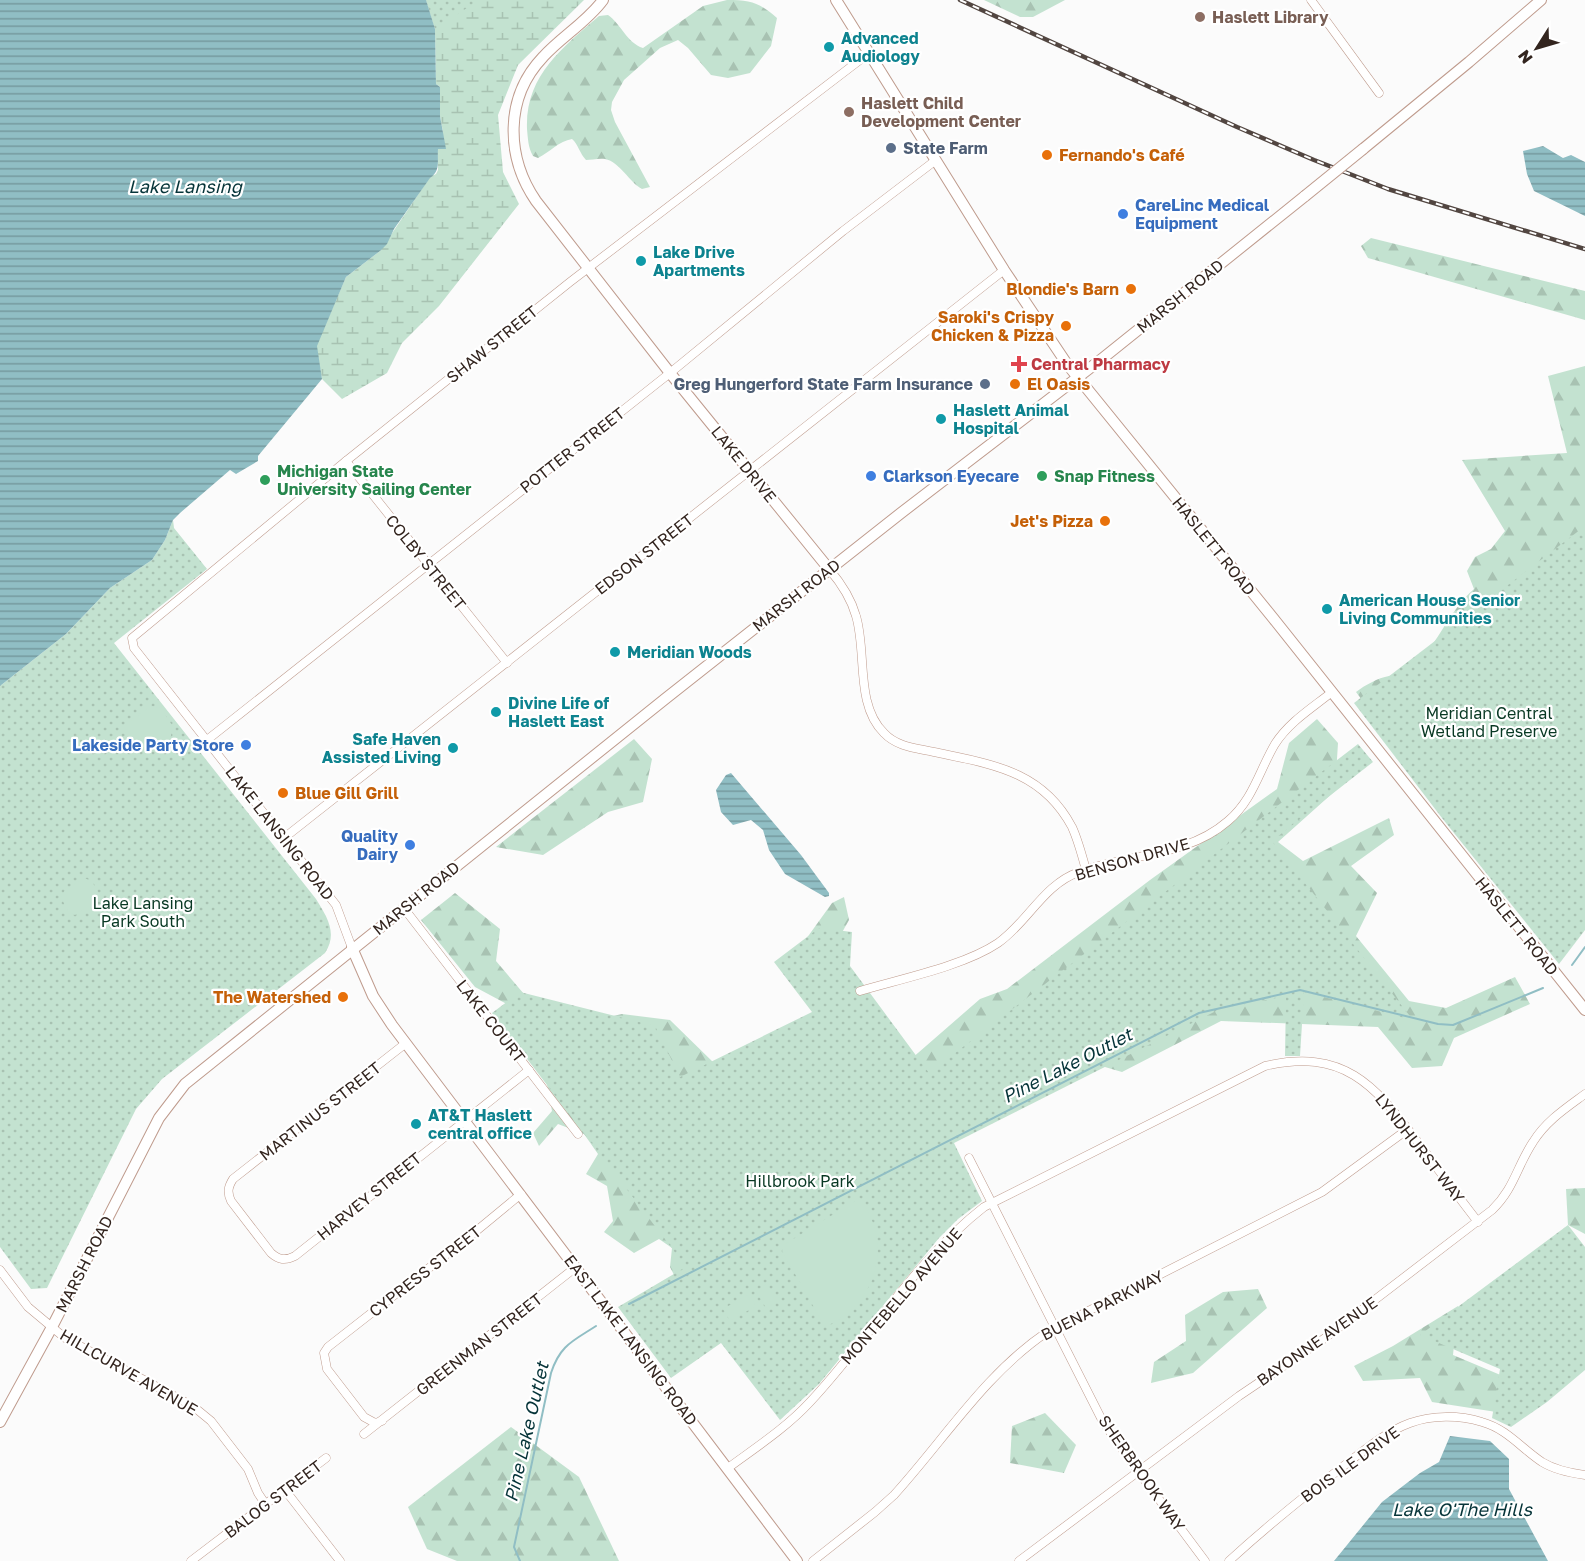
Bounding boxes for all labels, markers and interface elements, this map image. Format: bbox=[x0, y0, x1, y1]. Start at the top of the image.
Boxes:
place label: Haslett Library bbox=[1212, 7, 1329, 27]
marker: Haslett Library bbox=[1193, 10, 1207, 24]
north arrow bbox=[1507, 18, 1567, 78]
place label: Advanced Audiology bbox=[841, 28, 920, 66]
marker: Advanced Audiology bbox=[822, 40, 836, 54]
text: N bbox=[1513, 46, 1537, 68]
place label: Haslett Child Development Center bbox=[861, 93, 1021, 131]
marker: Haslett Child Development Center bbox=[842, 105, 856, 119]
place label: State Farm bbox=[903, 138, 988, 158]
marker: State Farm bbox=[884, 141, 898, 155]
place label: Fernando's Café bbox=[1059, 145, 1185, 165]
marker: Fernando's Café bbox=[1040, 148, 1054, 162]
water label: Lake Lansing bbox=[128, 175, 244, 197]
place label: CareLinc Medical Equipment bbox=[1135, 195, 1270, 233]
marker: CareLinc Medical Equipment bbox=[1116, 207, 1130, 221]
place label: Lake Drive Apartments bbox=[653, 242, 745, 280]
marker: Lake Drive Apartments bbox=[634, 254, 648, 268]
street label: MARSH ROAD bbox=[1132, 255, 1228, 337]
place label: Blondie's Barn bbox=[1006, 279, 1119, 299]
marker: Blondie's Barn bbox=[1124, 282, 1138, 296]
street label: SHAW STREET bbox=[442, 301, 542, 387]
place label: Saroki's Crispy Chicken & Pizza bbox=[931, 307, 1054, 345]
marker: Saroki's Crispy Chicken & Pizza bbox=[1059, 319, 1073, 333]
place label: Central Pharmacy bbox=[1031, 354, 1171, 374]
marker: Central Pharmacy bbox=[1012, 357, 1026, 371]
place label: Greg Hungerford State Farm Insurance bbox=[674, 374, 973, 394]
place label: El Oasis bbox=[1027, 374, 1090, 394]
marker: Greg Hungerford State Farm Insurance bbox=[978, 377, 992, 391]
marker: El Oasis bbox=[1008, 377, 1022, 391]
place label: Haslett Animal Hospital bbox=[953, 400, 1069, 438]
street label: POTTER STREET bbox=[516, 403, 628, 497]
marker: Haslett Animal Hospital bbox=[934, 412, 948, 426]
street label: LAKE DRIVE bbox=[707, 422, 781, 506]
place label: Michigan State University Sailing Center bbox=[277, 461, 471, 499]
place label: Clarkson Eyecare bbox=[883, 466, 1019, 486]
place label: Snap Fitness bbox=[1054, 466, 1155, 486]
marker: Clarkson Eyecare bbox=[864, 469, 878, 483]
marker: Snap Fitness bbox=[1035, 469, 1049, 483]
marker: Michigan State University Sailing Center bbox=[258, 473, 272, 487]
street label: HASLETT ROAD bbox=[1168, 493, 1260, 599]
street label: EDSON STREET bbox=[591, 509, 697, 599]
street label: COLBY STREET bbox=[382, 510, 471, 614]
place label: Jet's Pizza bbox=[1010, 511, 1093, 531]
marker: Jet's Pizza bbox=[1098, 514, 1112, 528]
street label: MARSH ROAD bbox=[748, 554, 844, 636]
place label: American House Senior Living Communities bbox=[1339, 590, 1520, 628]
marker: American House Senior Living Communities bbox=[1320, 602, 1334, 616]
place label: Meridian Woods bbox=[627, 642, 752, 662]
marker: Meridian Woods bbox=[608, 645, 622, 659]
place label: Divine Life of Haslett East bbox=[508, 693, 609, 731]
park label: Meridian Central Wetland Preserve bbox=[1421, 703, 1557, 741]
marker: Divine Life of Haslett East bbox=[489, 705, 503, 719]
place label: Safe Haven Assisted Living bbox=[322, 729, 441, 767]
place label: Lakeside Party Store bbox=[72, 735, 234, 755]
marker: Lakeside Party Store bbox=[239, 738, 253, 752]
marker: Safe Haven Assisted Living bbox=[446, 741, 460, 755]
street label: LAKE LANSING ROAD bbox=[221, 762, 339, 904]
place label: Blue Gill Grill bbox=[295, 783, 399, 803]
marker: Blue Gill Grill bbox=[276, 786, 290, 800]
place label: Quality Dairy bbox=[341, 826, 398, 864]
street label: BENSON DRIVE bbox=[1072, 833, 1192, 885]
marker: Quality Dairy bbox=[403, 838, 417, 852]
street label: MARSH ROAD bbox=[368, 857, 464, 939]
street label: HASLETT ROAD bbox=[1471, 873, 1563, 979]
park label: Lake Lansing Park South bbox=[93, 893, 193, 931]
street label: LAKE COURT bbox=[452, 975, 530, 1067]
place label: The Watershed bbox=[213, 987, 331, 1007]
marker: The Watershed bbox=[336, 990, 350, 1004]
water label: Pine Lake Outlet bbox=[998, 1022, 1137, 1107]
street label: MARTINUS STREET bbox=[255, 1057, 385, 1165]
street label: LYNDHURST WAY bbox=[1371, 1089, 1469, 1207]
place label: AT&T Haslett central office bbox=[428, 1105, 532, 1143]
marker: AT&T Haslett central office bbox=[409, 1117, 423, 1131]
street label: HARVEY STREET bbox=[313, 1148, 425, 1244]
park label: Hillbrook Park bbox=[745, 1171, 855, 1191]
street label: MARSH ROAD bbox=[51, 1212, 117, 1316]
street label: CYPRESS STREET bbox=[365, 1221, 485, 1321]
street label: MONTEBELLO AVENUE bbox=[836, 1224, 966, 1368]
street label: EAST LAKE LANSING ROAD bbox=[560, 1251, 702, 1429]
street label: BUENA PARKWAY bbox=[1037, 1265, 1167, 1345]
street label: GREENMAN STREET bbox=[412, 1288, 546, 1400]
street label: BAYONNE AVENUE bbox=[1253, 1292, 1381, 1390]
street label: HILLCURVE AVENUE bbox=[57, 1324, 201, 1420]
water label: Pine Lake Outlet bbox=[499, 1358, 553, 1504]
street label: SHERBROOK WAY bbox=[1094, 1411, 1190, 1536]
street label: BOIS ILE DRIVE bbox=[1297, 1421, 1403, 1507]
street label: BALOG STREET bbox=[220, 1456, 326, 1542]
water label: Lake O'The Hills bbox=[1392, 1498, 1533, 1520]

